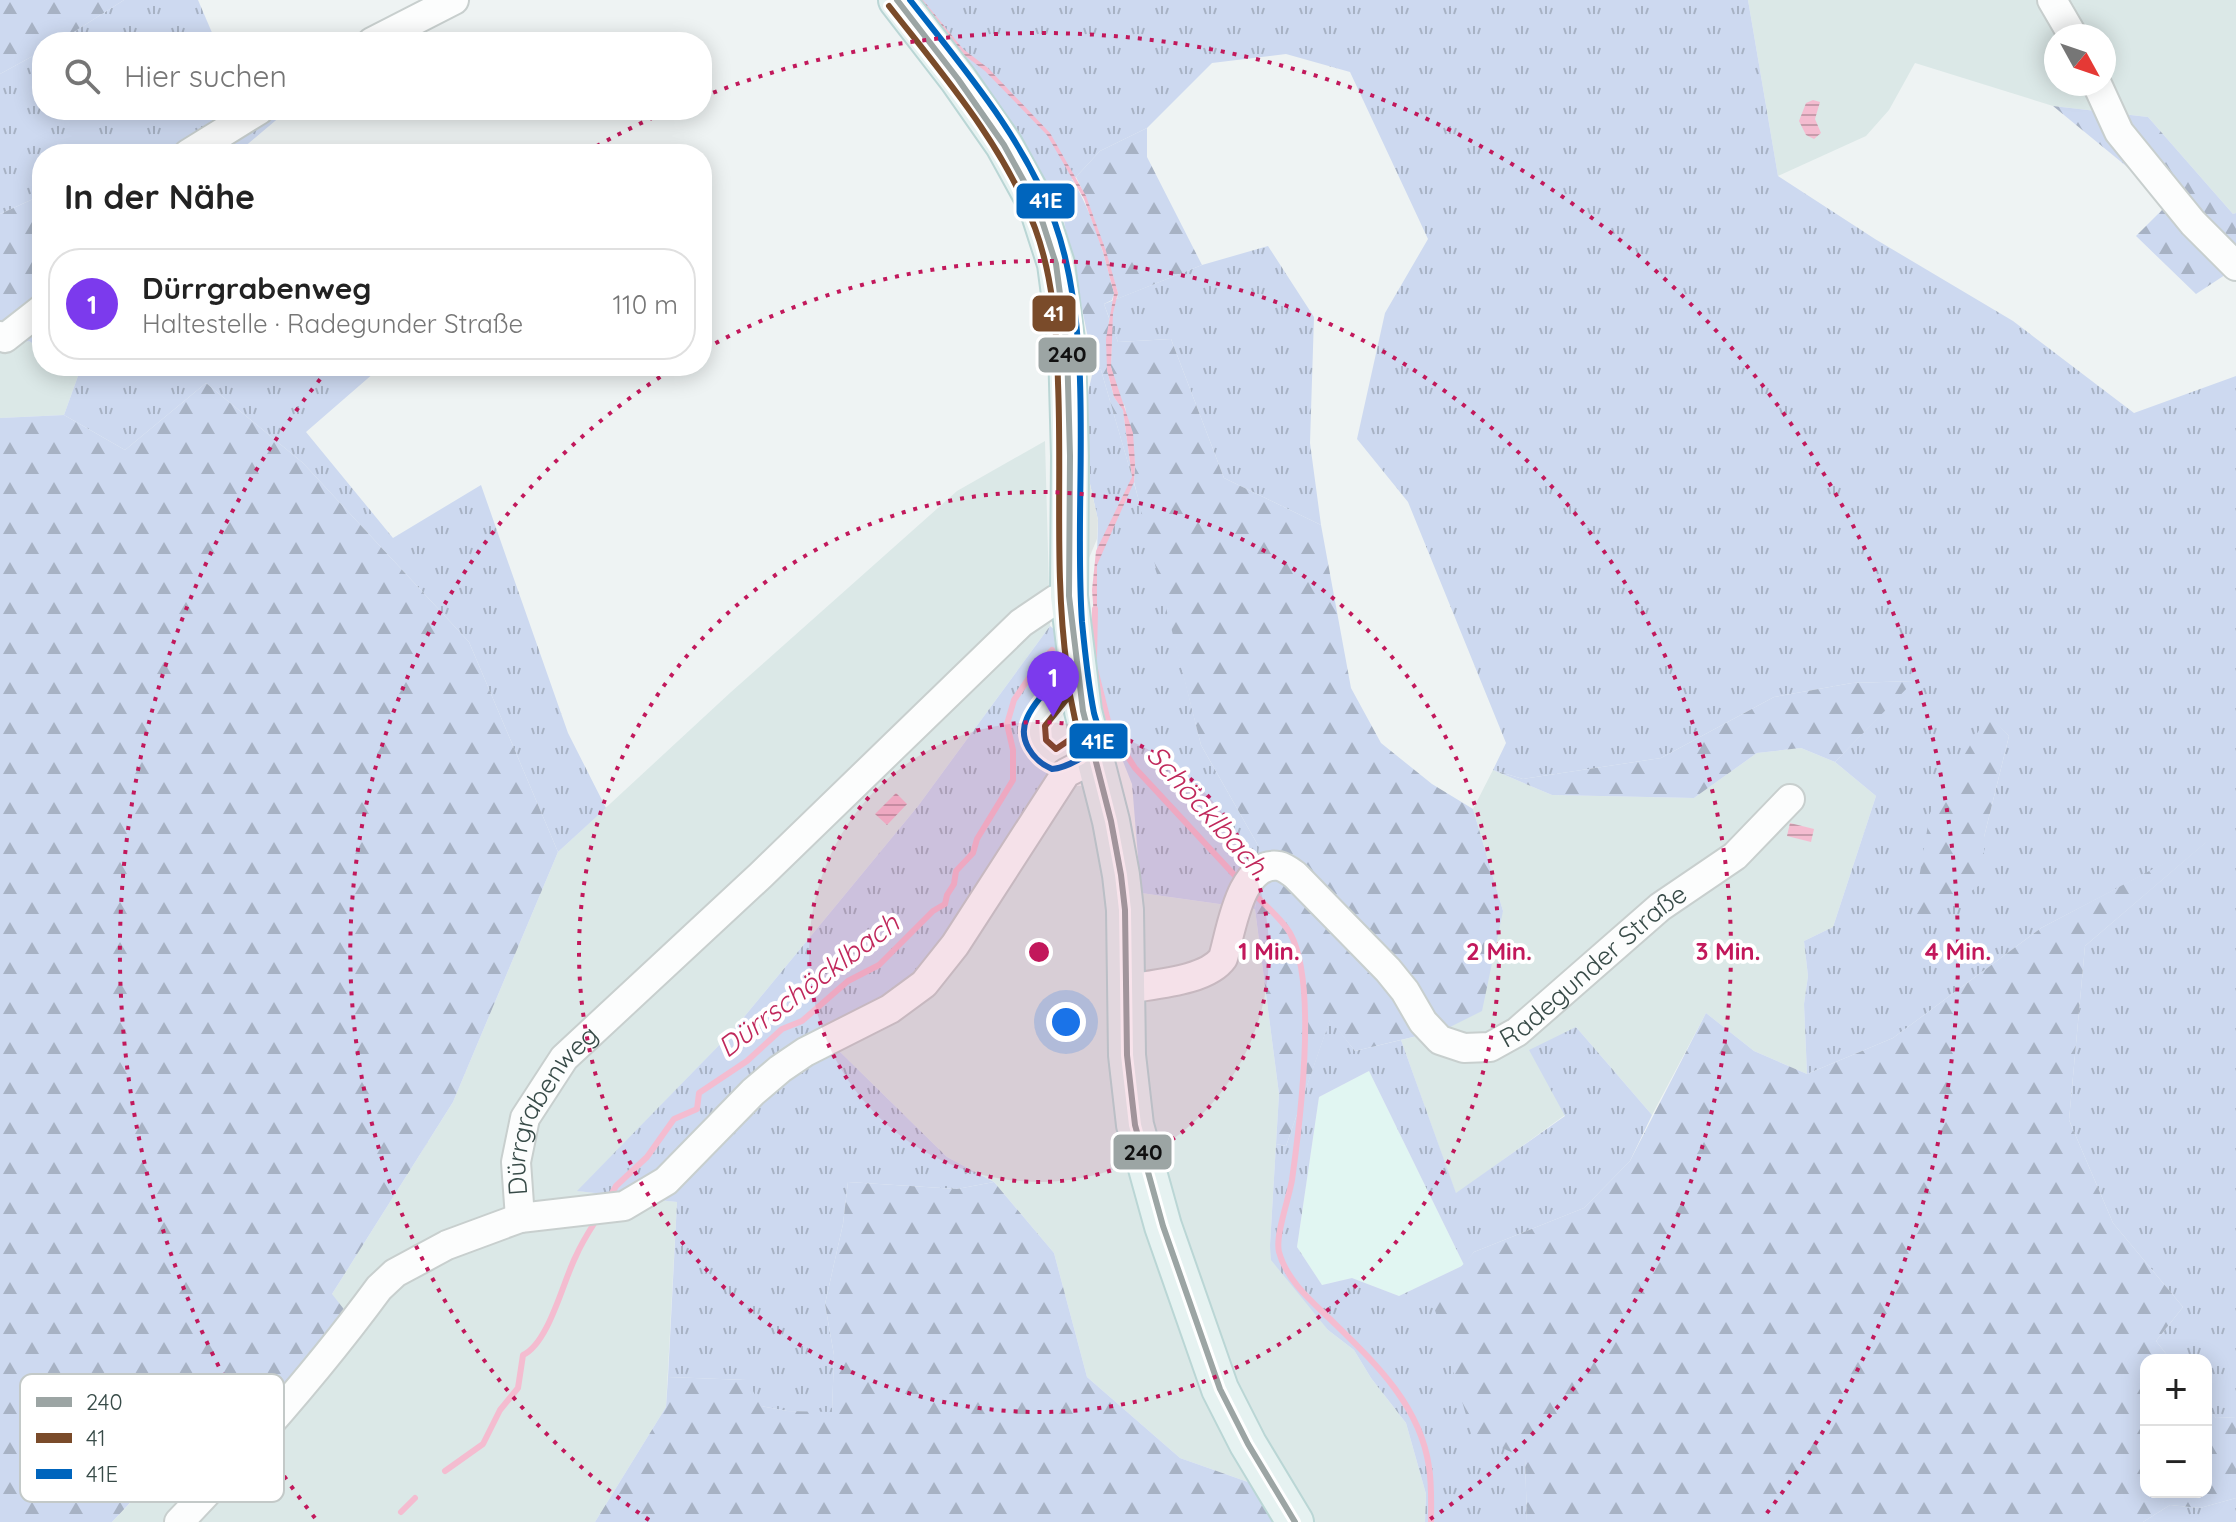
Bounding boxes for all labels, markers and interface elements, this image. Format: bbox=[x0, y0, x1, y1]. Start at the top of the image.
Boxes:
north arrow bbox=[2044, 24, 2116, 96]
search box bbox=[32, 32, 712, 120]
icon: search bbox=[60, 54, 104, 98]
text: Hier suchen bbox=[124, 57, 287, 95]
text: In der Nähe bbox=[64, 175, 255, 218]
line badge: 41E bbox=[1015, 182, 1076, 220]
text: 41E bbox=[1029, 186, 1063, 214]
text: Dürrgrabenweg bbox=[142, 269, 371, 307]
text: 1 bbox=[87, 288, 97, 321]
text: 110 m bbox=[612, 288, 678, 321]
line badge: 41 bbox=[1031, 294, 1077, 333]
text: 41 bbox=[1044, 299, 1064, 327]
text: Haltestelle · Radegunder Straße bbox=[142, 307, 523, 340]
line badge: 240 bbox=[1037, 336, 1098, 374]
text: 240 bbox=[1048, 340, 1086, 368]
pin: 1 bbox=[1027, 651, 1079, 717]
line badge: 41E bbox=[1068, 722, 1129, 760]
text: 41E bbox=[1081, 727, 1115, 755]
water label: Schöcklbach bbox=[1140, 737, 1276, 883]
street label: Radegunder Straße bbox=[1493, 877, 1693, 1055]
water label: Dürrschöcklbach bbox=[710, 904, 906, 1064]
text: 1 Min. bbox=[1238, 936, 1300, 966]
text: 2 Min. bbox=[1466, 936, 1532, 966]
text: 3 Min. bbox=[1695, 936, 1761, 966]
text: 4 Min. bbox=[1925, 936, 1991, 966]
centre of rings bbox=[1025, 938, 1053, 966]
your location bbox=[1046, 1002, 1086, 1042]
street label: Dürrgrabenweg bbox=[499, 1018, 605, 1197]
line badge: 240 bbox=[1112, 1133, 1173, 1171]
text: 240 bbox=[1124, 1138, 1162, 1166]
map controls bbox=[2140, 1354, 2212, 1498]
button: + bbox=[2140, 1354, 2212, 1426]
legend bbox=[20, 1374, 284, 1502]
text: 240 bbox=[86, 1388, 123, 1416]
text: 41 bbox=[86, 1424, 106, 1452]
button: − bbox=[2140, 1426, 2212, 1498]
text: 41E bbox=[86, 1460, 118, 1488]

